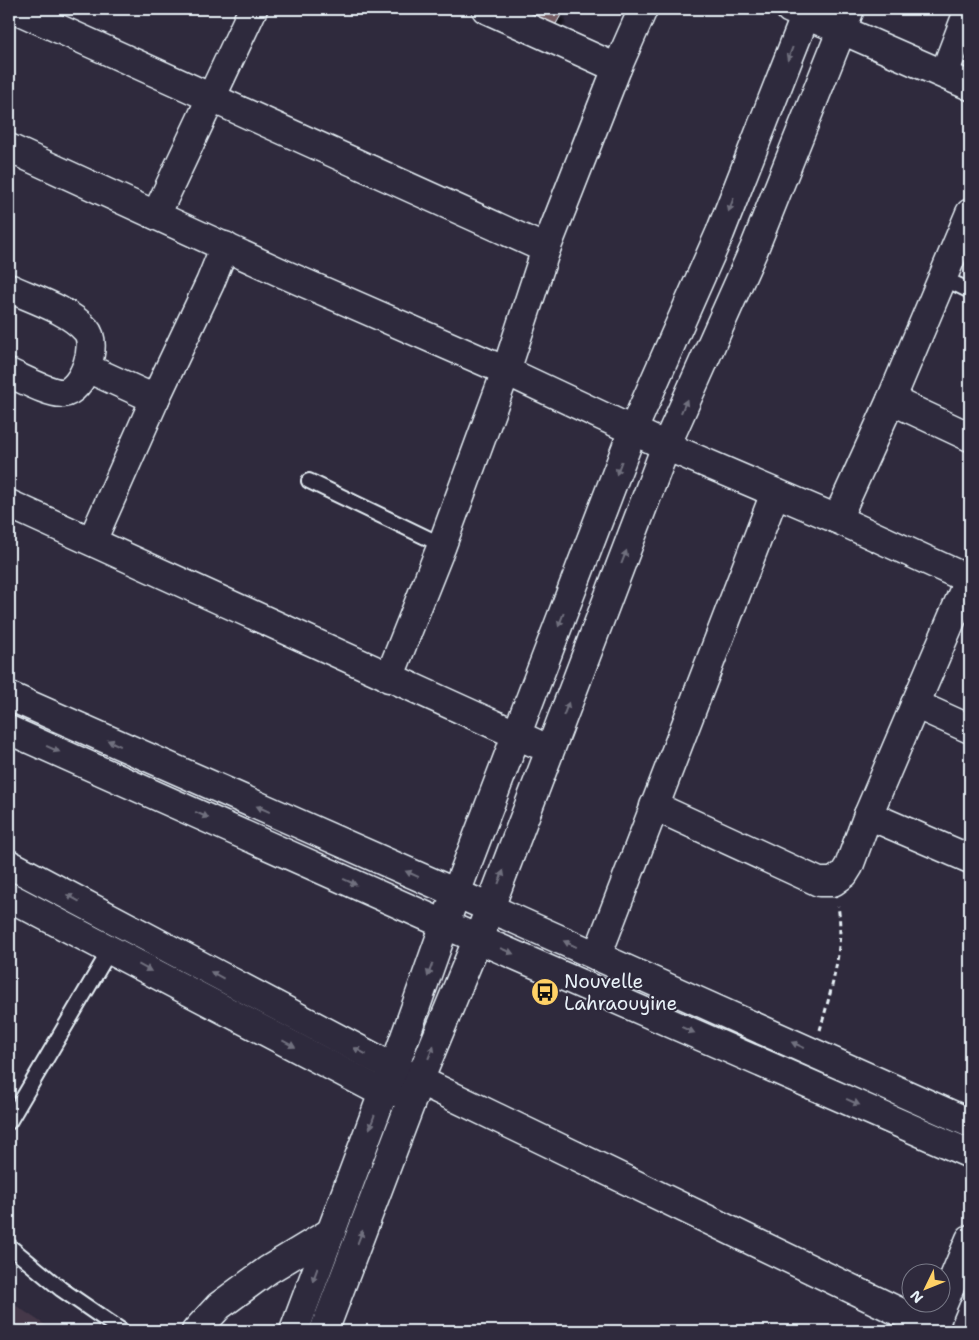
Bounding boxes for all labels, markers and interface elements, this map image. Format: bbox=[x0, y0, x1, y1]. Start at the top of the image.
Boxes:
one-way arrow bbox=[786, 47, 794, 62]
one-way arrow bbox=[726, 198, 734, 213]
one-way arrow bbox=[680, 399, 688, 413]
one-way arrow bbox=[615, 460, 622, 475]
one-way arrow bbox=[620, 549, 628, 564]
one-way arrow bbox=[557, 612, 564, 627]
one-way arrow bbox=[563, 701, 570, 716]
one-way arrow bbox=[107, 739, 121, 747]
one-way arrow bbox=[46, 746, 60, 754]
one-way arrow bbox=[256, 804, 270, 812]
one-way arrow bbox=[195, 812, 209, 820]
one-way arrow bbox=[405, 869, 419, 877]
one-way arrow bbox=[498, 869, 506, 884]
one-way arrow bbox=[343, 878, 357, 886]
one-way arrow bbox=[67, 894, 80, 903]
one-way arrow bbox=[563, 939, 577, 947]
one-way arrow bbox=[500, 947, 515, 955]
one-way arrow bbox=[426, 963, 433, 978]
one-way arrow bbox=[138, 964, 152, 972]
place label: Nouvelle Lahraouyine bbox=[564, 969, 677, 1016]
one-way arrow bbox=[210, 970, 224, 979]
bus stop icon: Nouvelle Lahraouyine bbox=[530, 977, 560, 1007]
one-way arrow bbox=[681, 1026, 695, 1034]
one-way arrow bbox=[282, 1040, 296, 1048]
one-way arrow bbox=[791, 1041, 805, 1049]
one-way arrow bbox=[427, 1044, 435, 1059]
one-way arrow bbox=[353, 1047, 368, 1055]
one-way arrow bbox=[846, 1098, 860, 1106]
one-way arrow bbox=[368, 1115, 376, 1130]
one-way arrow bbox=[357, 1229, 364, 1244]
north arrow bbox=[902, 1262, 952, 1312]
one-way arrow bbox=[311, 1267, 318, 1282]
text: N bbox=[906, 1287, 927, 1307]

